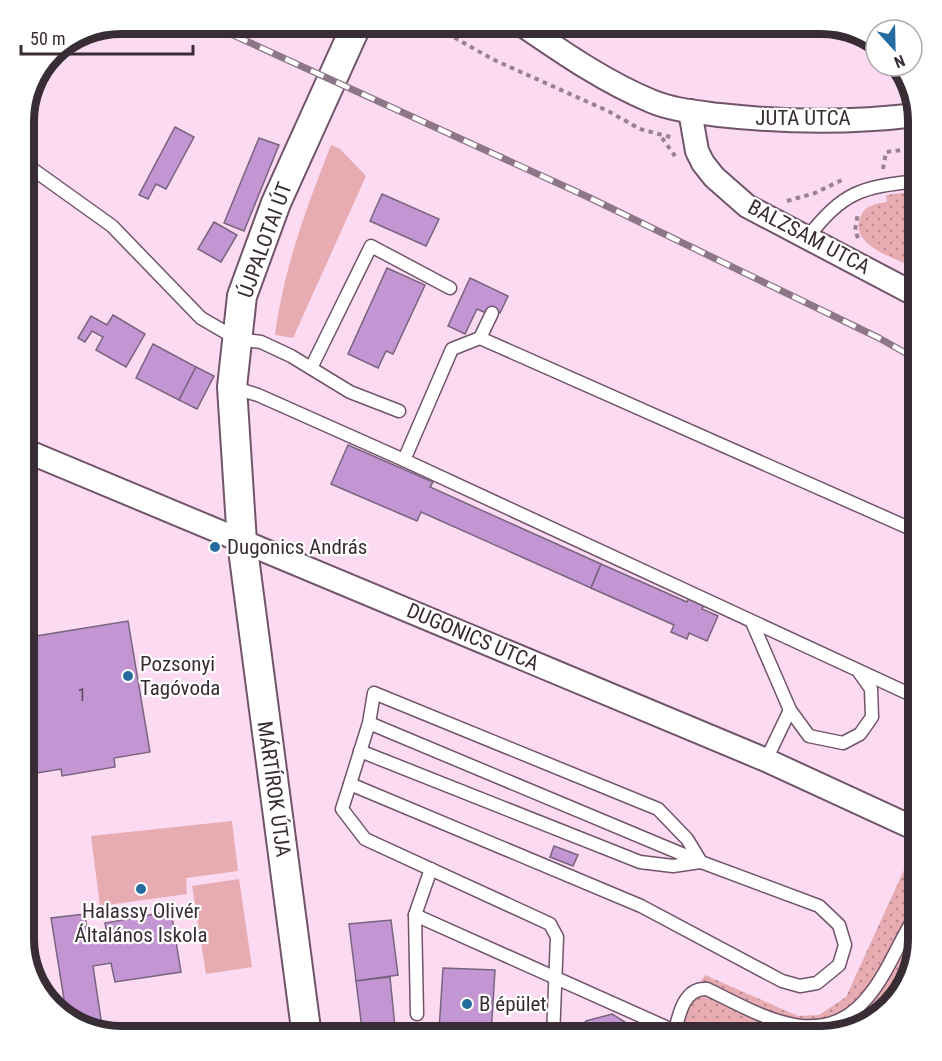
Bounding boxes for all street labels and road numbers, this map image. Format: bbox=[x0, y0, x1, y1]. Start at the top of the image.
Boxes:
street label: JUTA UTCA bbox=[755, 106, 851, 130]
street label: ÚJPALOTAI ÚT bbox=[233, 179, 297, 301]
street label: BALZSAM UTCA bbox=[744, 195, 874, 279]
street label: DUGONICS UTCA bbox=[403, 598, 543, 676]
street label: MÁRTÍROK ÚTJA bbox=[253, 719, 295, 859]

